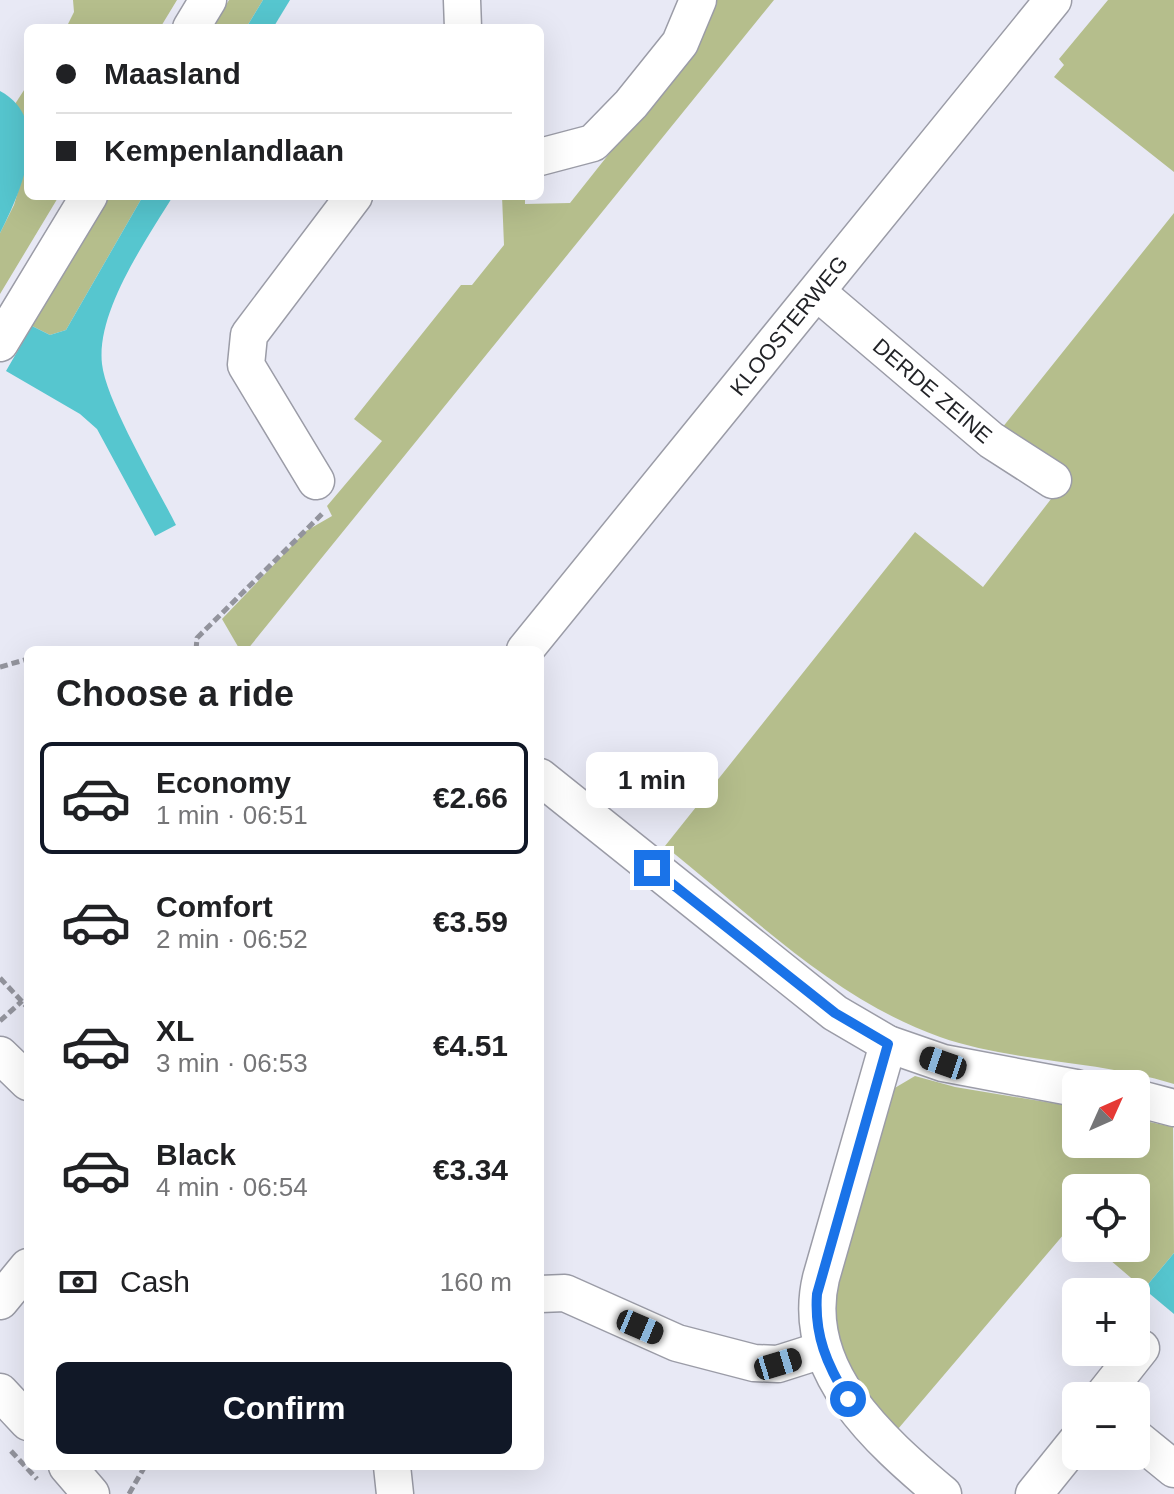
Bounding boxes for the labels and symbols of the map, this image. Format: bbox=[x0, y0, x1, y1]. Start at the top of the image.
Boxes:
street label: KLOOSTERWEG bbox=[725, 251, 853, 400]
street label: DERDE ZEINE bbox=[868, 333, 997, 448]
callout: 1 min bbox=[586, 752, 718, 808]
route end bbox=[634, 850, 670, 886]
car bbox=[916, 1044, 970, 1082]
north arrow bbox=[1062, 1070, 1150, 1158]
car bbox=[613, 1307, 667, 1347]
car bbox=[752, 1346, 804, 1382]
route start bbox=[830, 1381, 866, 1417]

